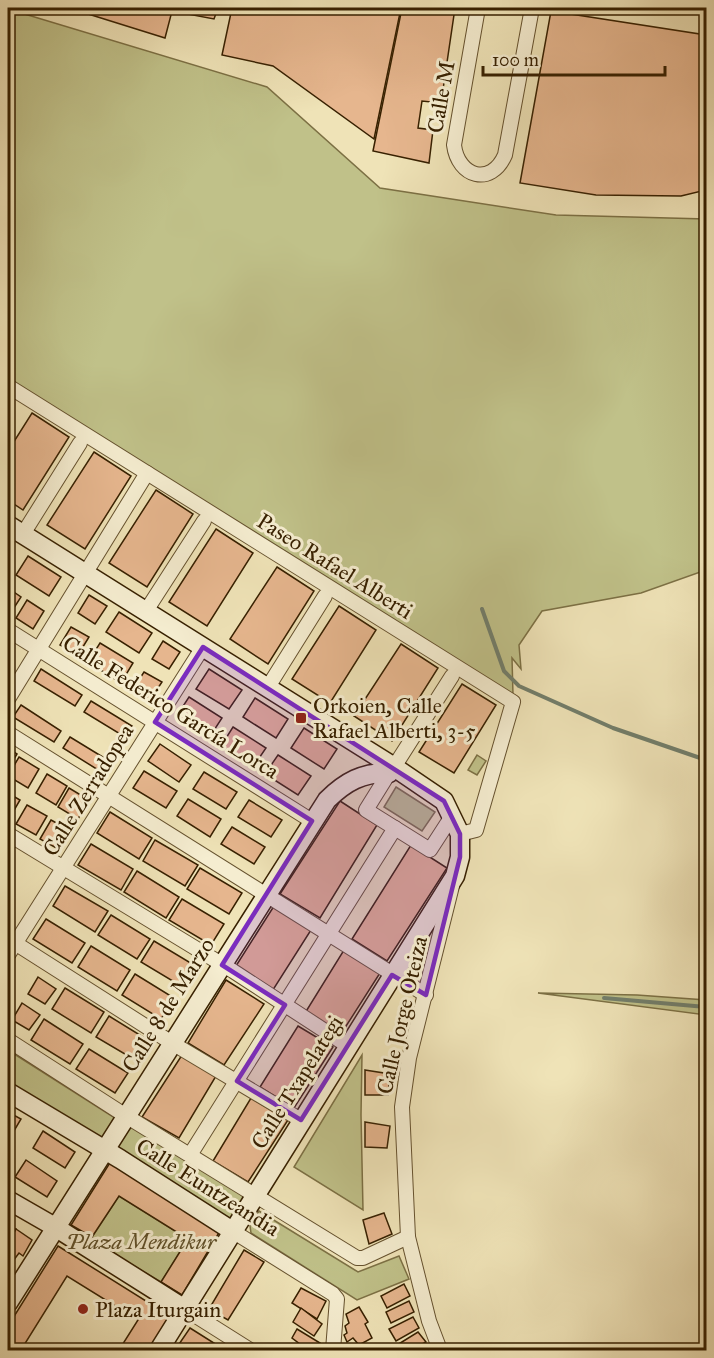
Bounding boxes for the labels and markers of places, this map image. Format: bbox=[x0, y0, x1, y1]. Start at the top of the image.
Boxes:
place label: Orkoien, Calle Rafael Alberti, 3-5 bbox=[313, 692, 476, 744]
marker: Orkoien, Calle Rafael Alberti, 3-5 bbox=[294, 711, 308, 725]
place label: Plaza Iturgain bbox=[95, 1296, 221, 1323]
marker: Plaza Iturgain bbox=[76, 1302, 90, 1316]

